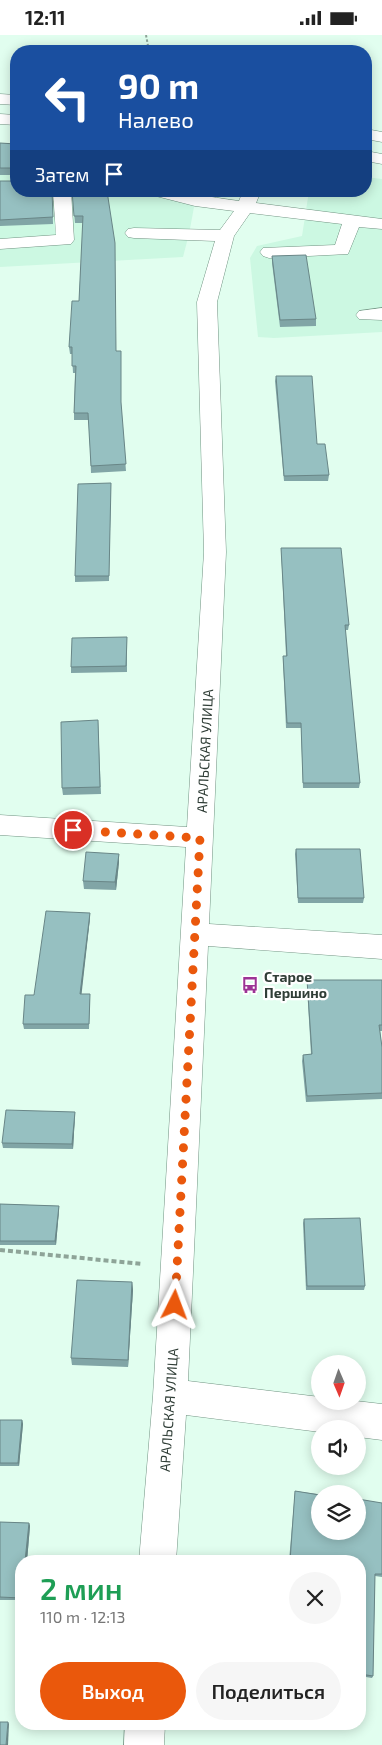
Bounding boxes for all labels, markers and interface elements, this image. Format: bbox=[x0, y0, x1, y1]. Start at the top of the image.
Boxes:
text: 12:11 bbox=[25, 6, 66, 29]
text: 90 m bbox=[118, 64, 199, 106]
icon: left bbox=[35, 65, 100, 130]
text: Налево bbox=[118, 106, 194, 132]
icon: arrive bbox=[100, 160, 128, 188]
text: Затем bbox=[35, 163, 90, 186]
street label: АРАЛЬСКАЯ УЛИЦА bbox=[193, 688, 216, 814]
pin bbox=[52, 809, 94, 851]
icon: arrive bbox=[59, 816, 87, 844]
place label: Старое Першино bbox=[264, 968, 327, 1001]
bus stop icon: Старое Першино bbox=[240, 975, 260, 995]
position arrow bbox=[148, 1278, 200, 1330]
street label: АРАЛЬСКАЯ УЛИЦА bbox=[156, 1347, 181, 1473]
north arrow bbox=[311, 1355, 366, 1410]
map controls bbox=[311, 1355, 366, 1540]
button: sound bbox=[311, 1420, 366, 1475]
button: layers bbox=[311, 1485, 366, 1540]
text: 2 мин bbox=[40, 1570, 123, 1606]
button: close bbox=[289, 1572, 341, 1624]
text: 110 m · 12:13 bbox=[40, 1607, 125, 1626]
button: Выход bbox=[40, 1662, 186, 1720]
button: Поделиться bbox=[196, 1662, 341, 1720]

